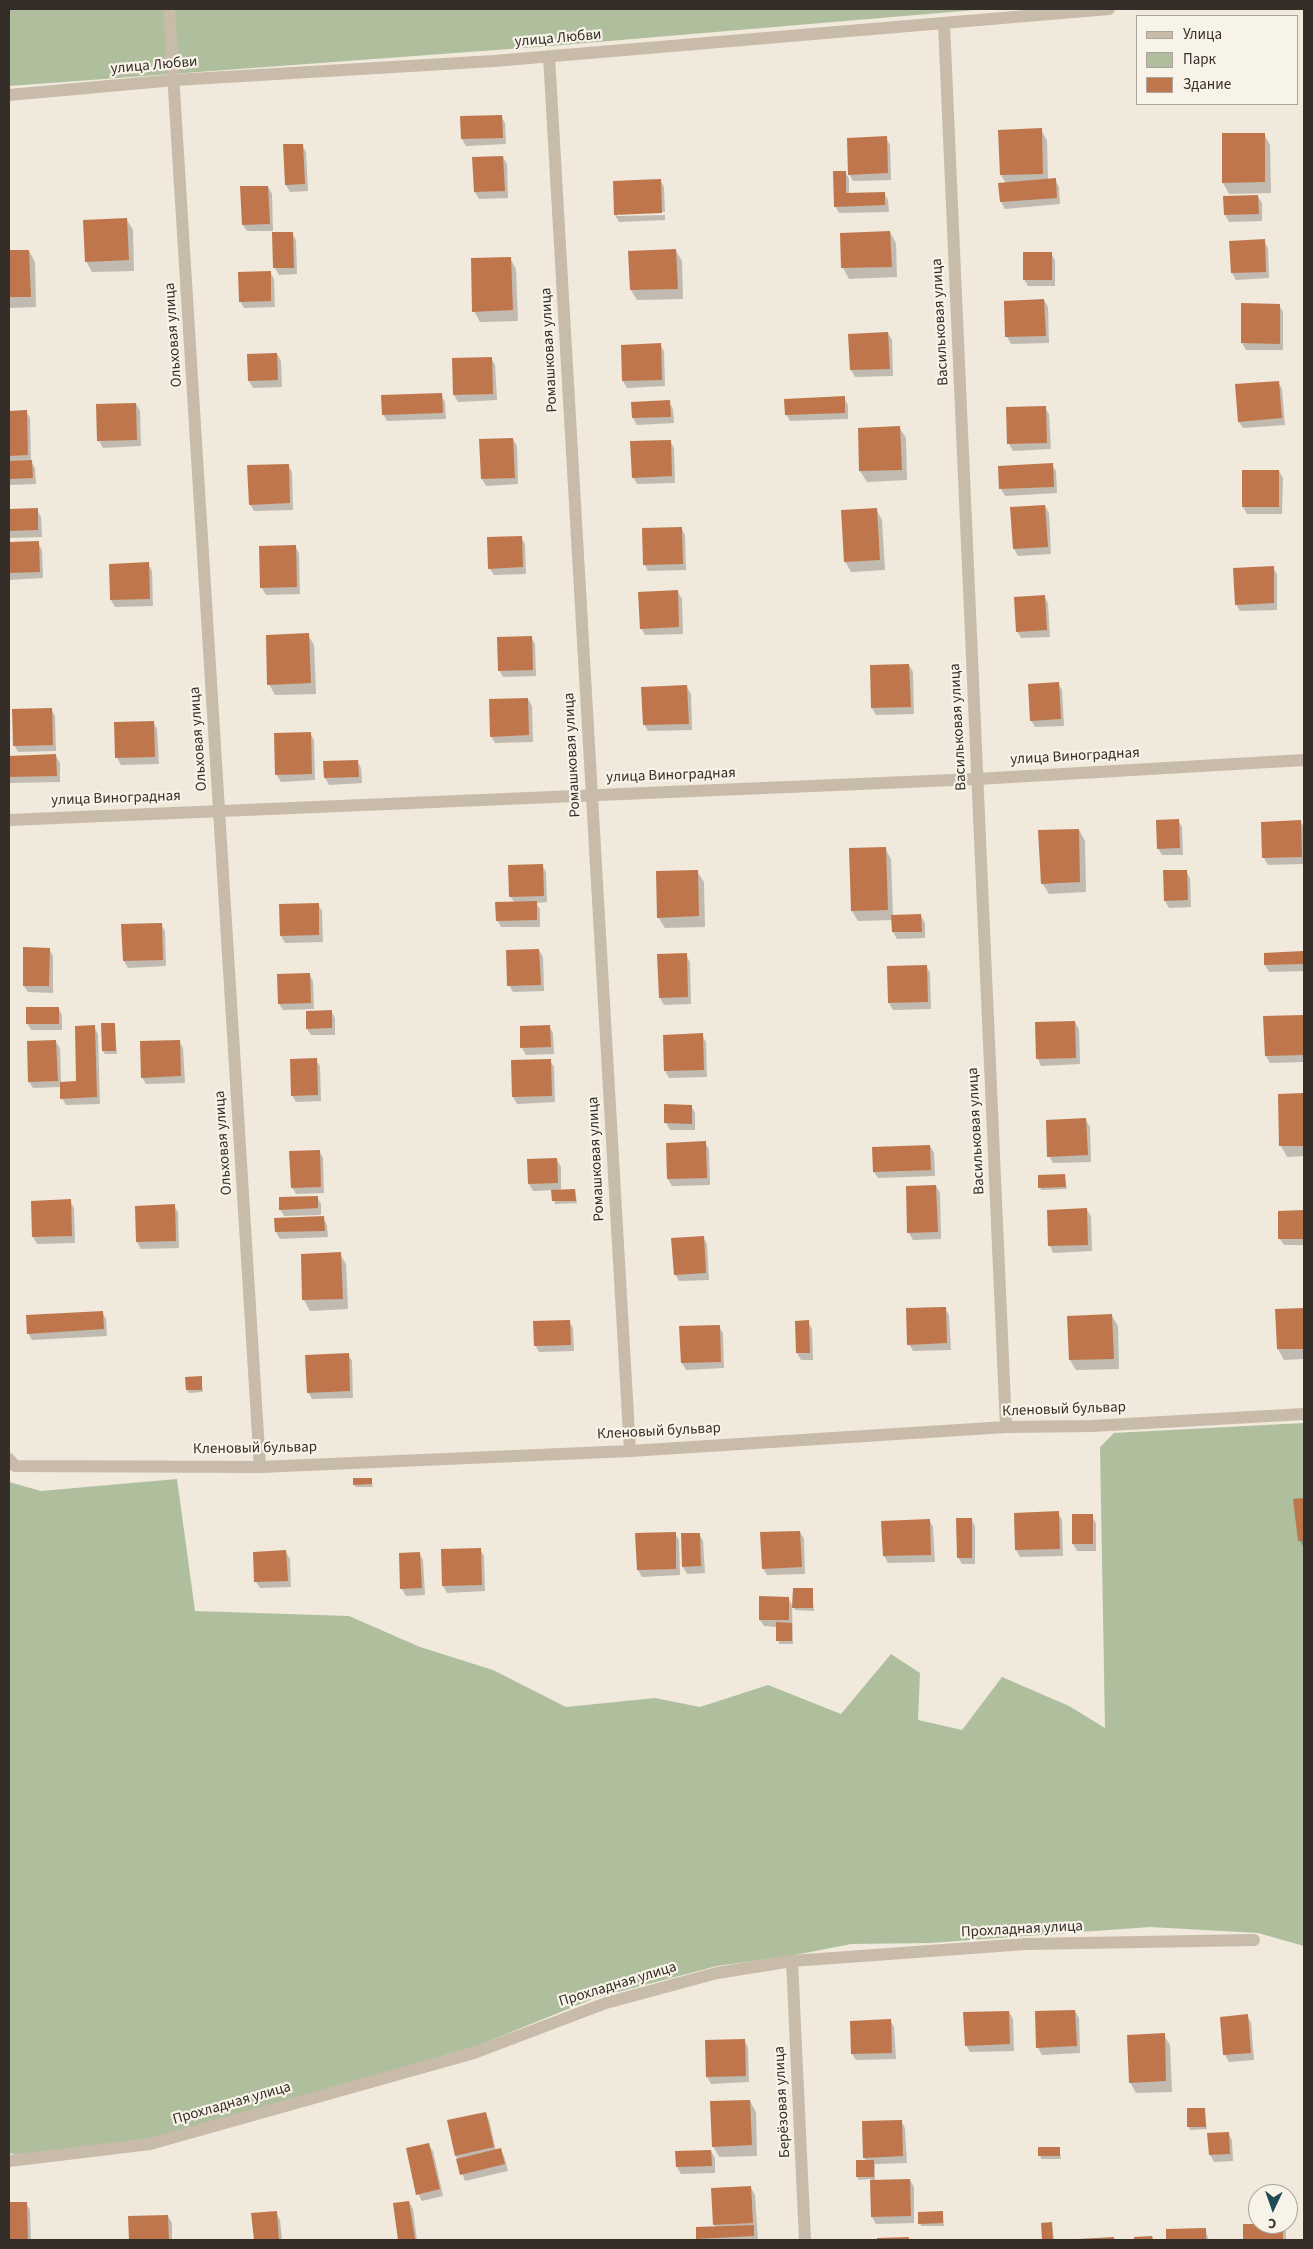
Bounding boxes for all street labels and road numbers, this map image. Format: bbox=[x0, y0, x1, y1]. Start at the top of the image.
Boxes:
street label: улица Любви bbox=[514, 26, 602, 52]
street label: улица Любви bbox=[110, 53, 198, 79]
street label: Васильковая улица bbox=[929, 258, 953, 386]
street label: Ольховая улица bbox=[161, 282, 187, 388]
street label: Ромашковая улица bbox=[538, 287, 562, 413]
street label: Васильковая улица bbox=[947, 663, 971, 791]
street label: Ольховая улица bbox=[186, 686, 212, 792]
street label: Ромашковая улица bbox=[561, 692, 585, 818]
street label: улица Виноградная bbox=[1010, 745, 1140, 769]
street label: улица Виноградная bbox=[606, 765, 736, 787]
street label: улица Виноградная bbox=[51, 788, 181, 810]
street label: Васильковая улица bbox=[965, 1067, 989, 1195]
street label: Ольховая улица bbox=[211, 1090, 237, 1196]
street label: Ромашковая улица bbox=[585, 1096, 609, 1222]
street label: Кленовый бульвар bbox=[1002, 1399, 1126, 1421]
street label: Кленовый бульвар bbox=[597, 1420, 721, 1444]
street label: Кленовый бульвар bbox=[193, 1439, 317, 1459]
street label: Прохладная улица bbox=[961, 1918, 1083, 1942]
street label: Прохладная улица bbox=[557, 1959, 679, 2011]
street label: Берёзовая улица bbox=[771, 2046, 795, 2158]
street label: Прохладная улица bbox=[171, 2079, 293, 2129]

